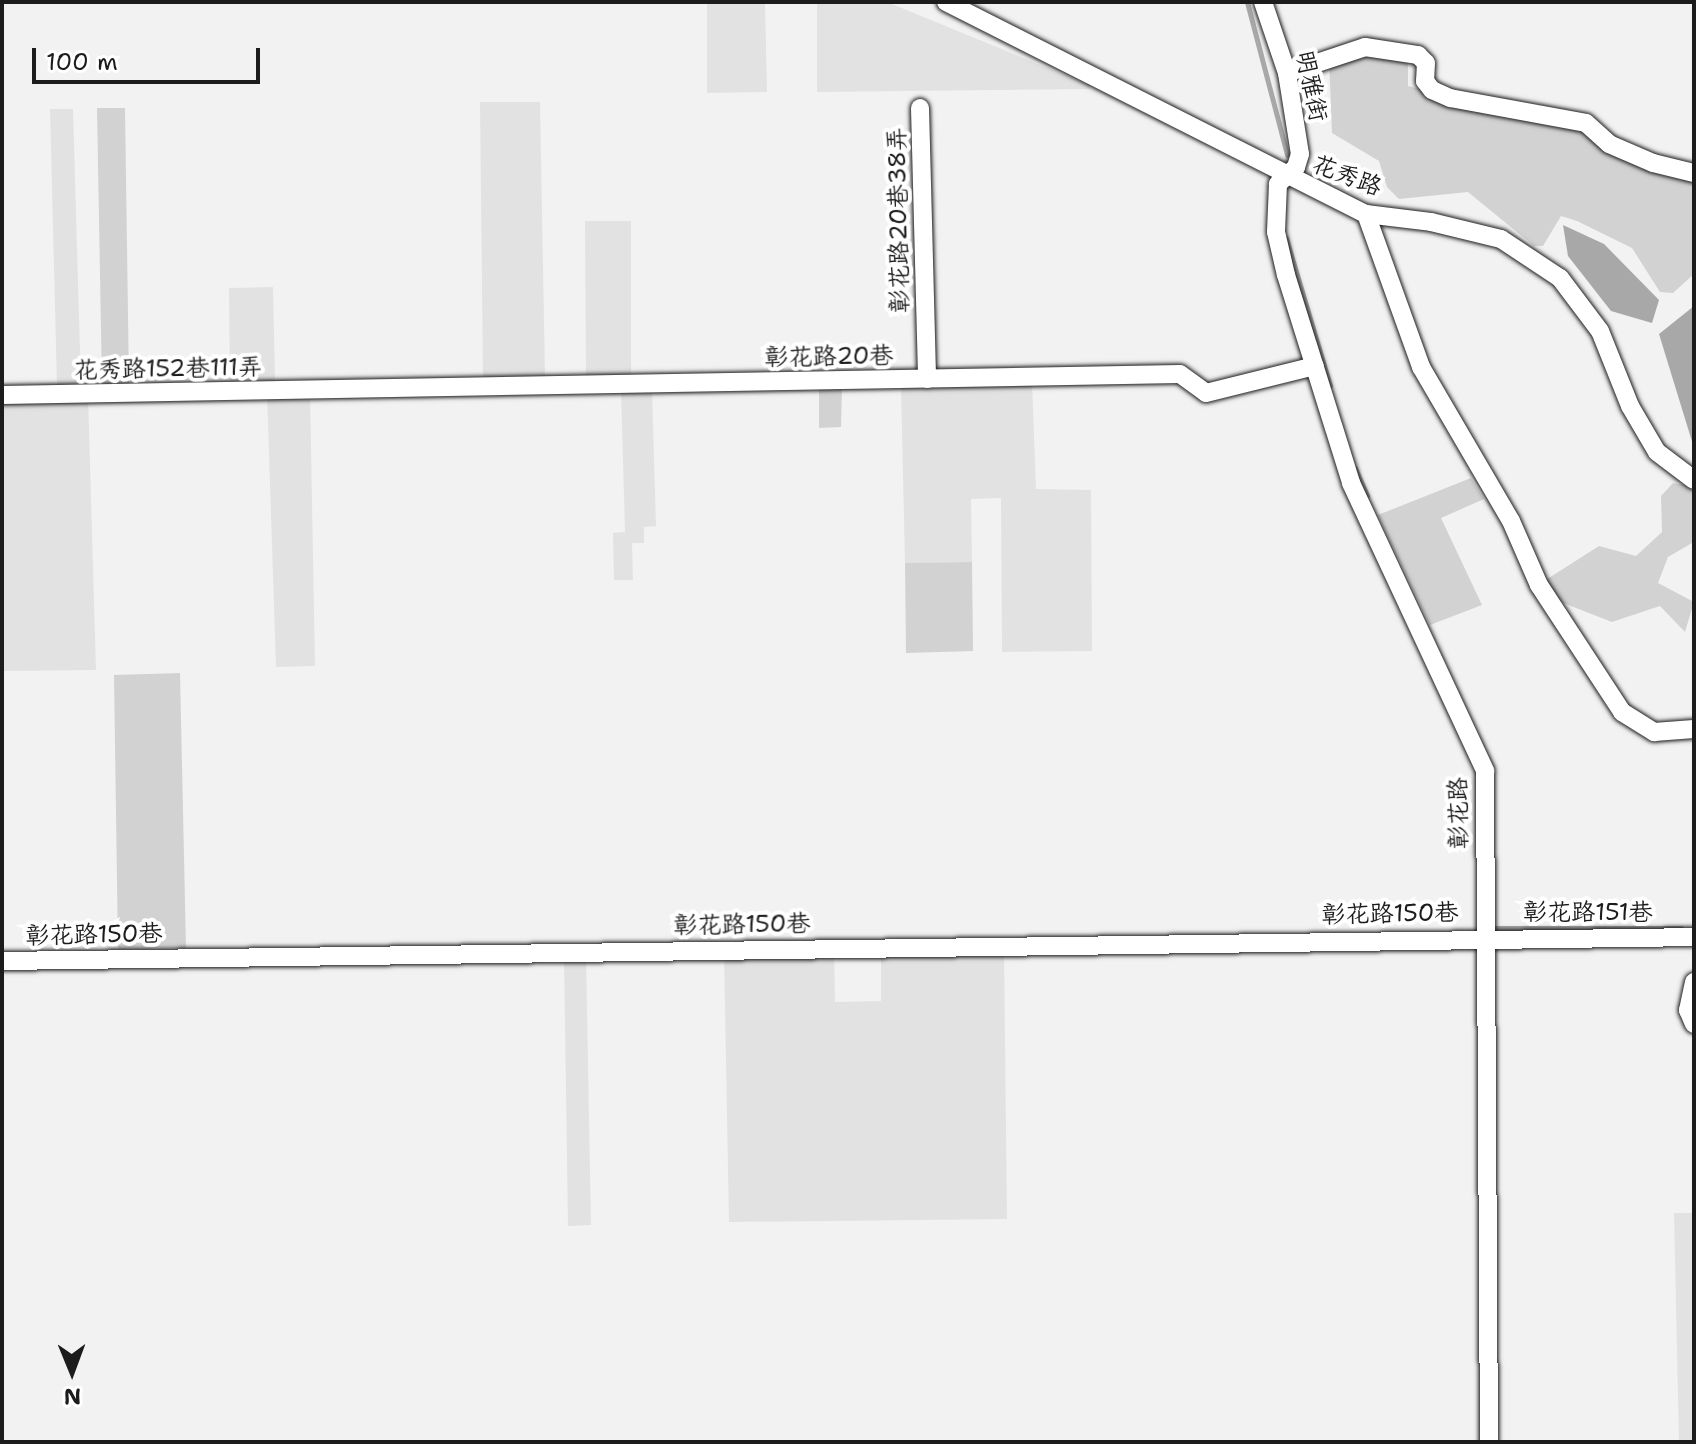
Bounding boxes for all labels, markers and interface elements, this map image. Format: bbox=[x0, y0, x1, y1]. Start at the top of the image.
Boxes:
scale bar bbox=[36, 32, 264, 82]
text: 100 m bbox=[46, 46, 118, 78]
street label: 明雅街 bbox=[1289, 48, 1333, 124]
street label: 彰花路20巷38弄 bbox=[883, 127, 915, 313]
street label: 花秀路 bbox=[1308, 150, 1386, 202]
street label: 彰花路20巷 bbox=[764, 341, 894, 373]
street label: 花秀路152巷111弄 bbox=[74, 353, 262, 385]
street label: 彰花路 bbox=[1444, 777, 1474, 849]
street label: 彰花路150巷 bbox=[1321, 898, 1459, 930]
street label: 彰花路151巷 bbox=[1523, 899, 1653, 927]
street label: 彰花路150巷 bbox=[673, 909, 811, 941]
street label: 彰花路150巷 bbox=[25, 919, 163, 951]
north arrow bbox=[32, 1332, 112, 1412]
text: N bbox=[63, 1382, 81, 1411]

